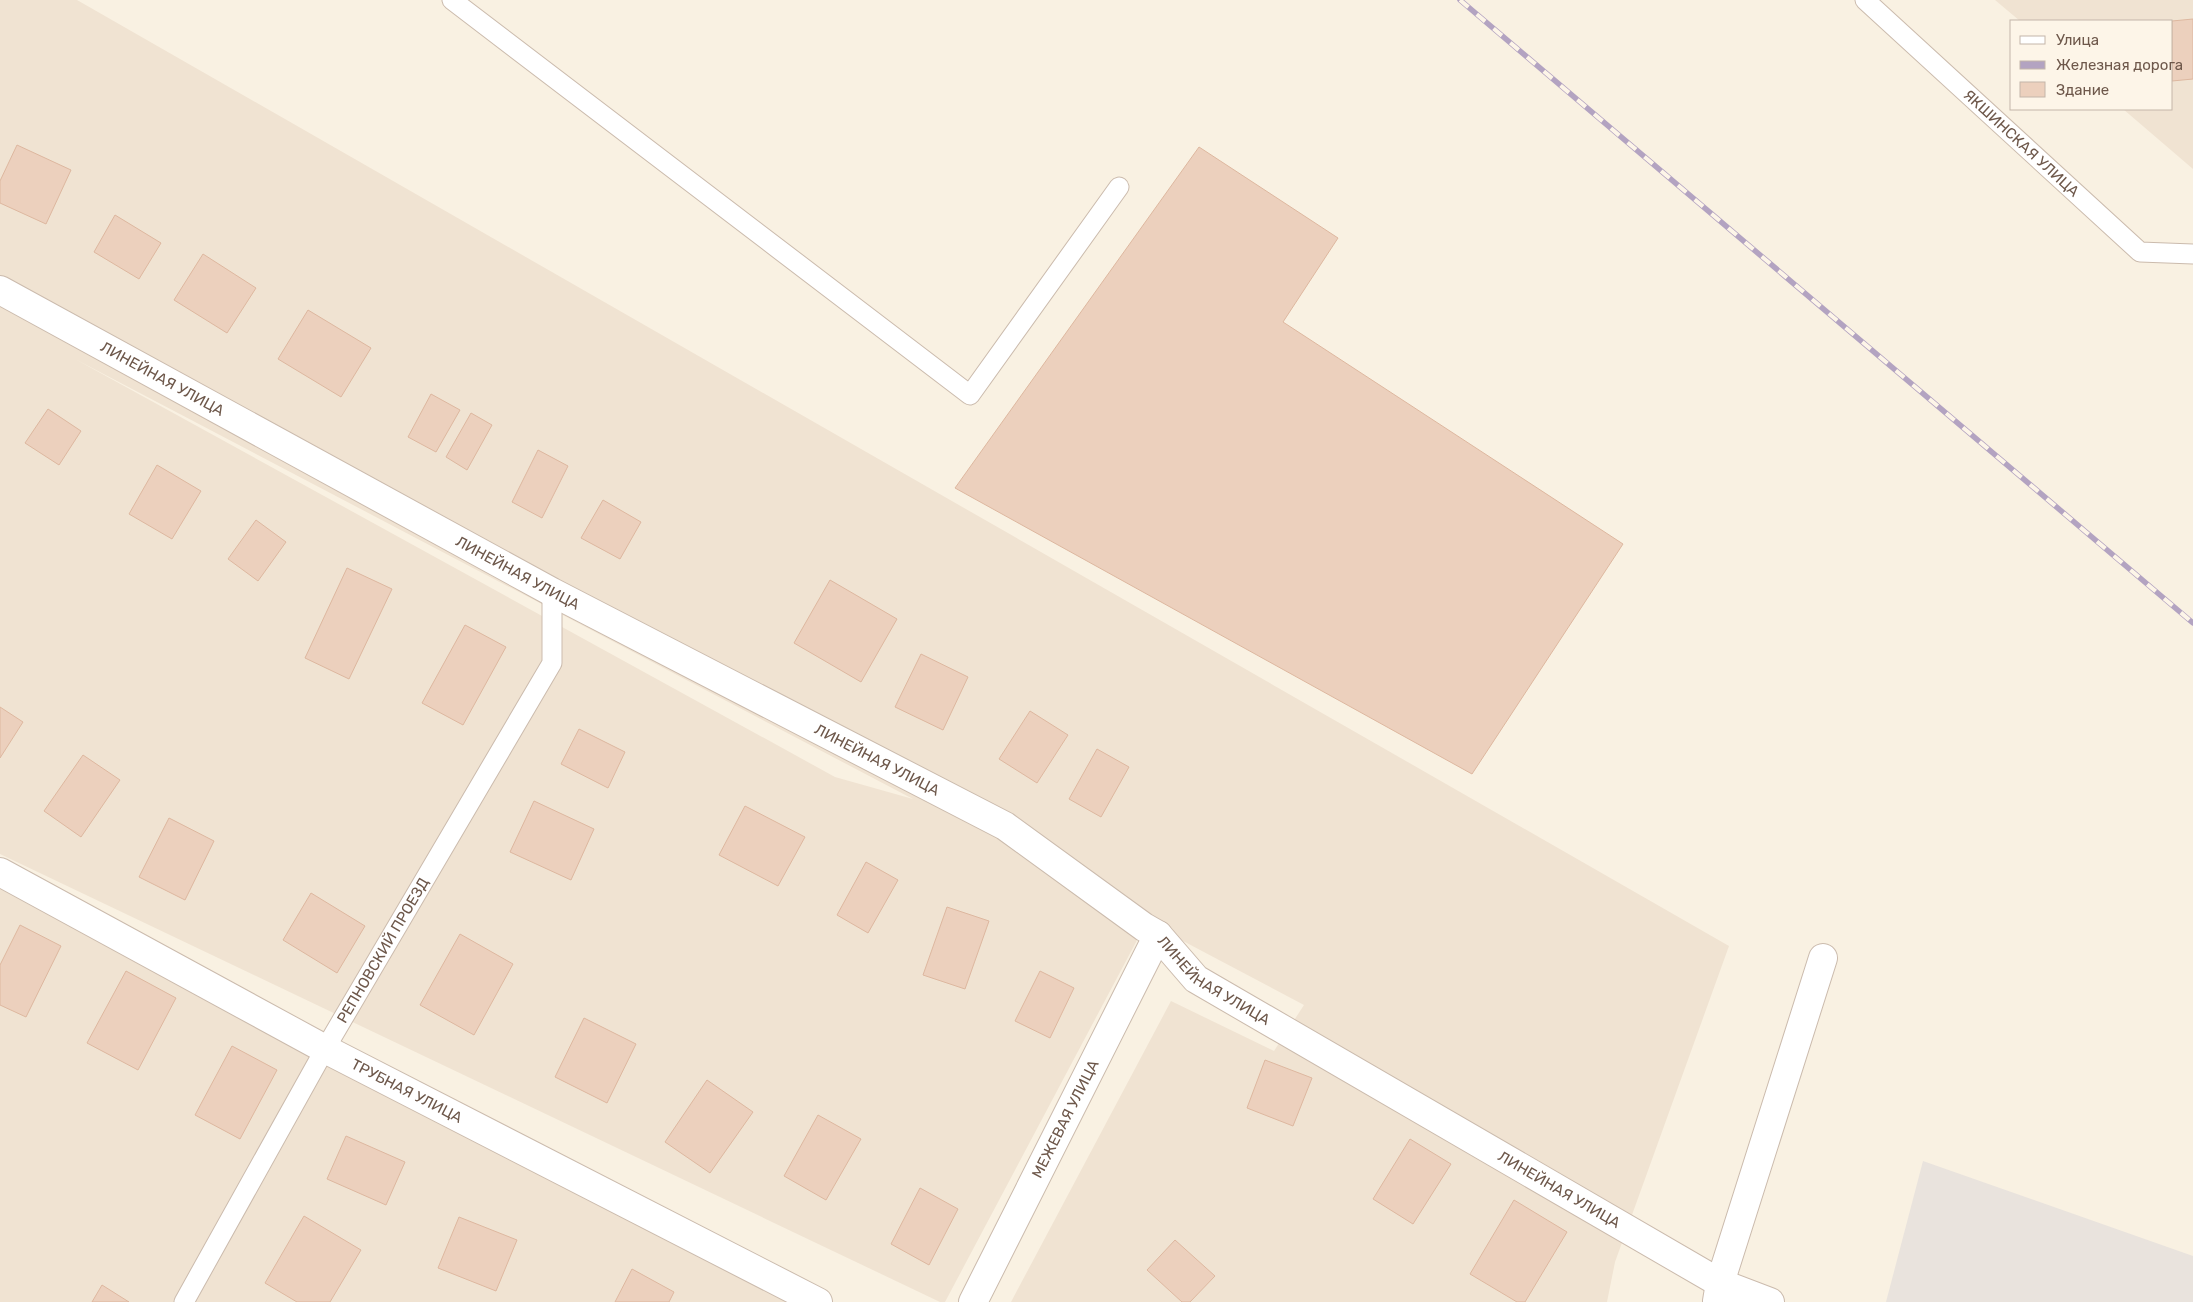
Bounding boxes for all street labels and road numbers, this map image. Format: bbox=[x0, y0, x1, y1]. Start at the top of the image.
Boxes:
street label: ЯКШИНСКАЯ УЛИЦА bbox=[1960, 86, 2083, 201]
street label: ЛИНЕЙНАЯ УЛИЦА bbox=[97, 338, 227, 420]
street label: ЛИНЕЙНАЯ УЛИЦА bbox=[453, 532, 583, 614]
street label: ЛИНЕЙНАЯ УЛИЦА bbox=[811, 720, 943, 800]
street label: РЕПНОВСКИЙ ПРОЕЗД bbox=[333, 874, 433, 1026]
street label: ЛИНЕЙНАЯ УЛИЦА bbox=[1154, 932, 1273, 1029]
street label: ТРУБНАЯ УЛИЦА bbox=[348, 1055, 465, 1127]
street label: МЕЖЕВАЯ УЛИЦА bbox=[1028, 1057, 1103, 1181]
street label: ЛИНЕЙНАЯ УЛИЦА bbox=[1495, 1147, 1623, 1232]

